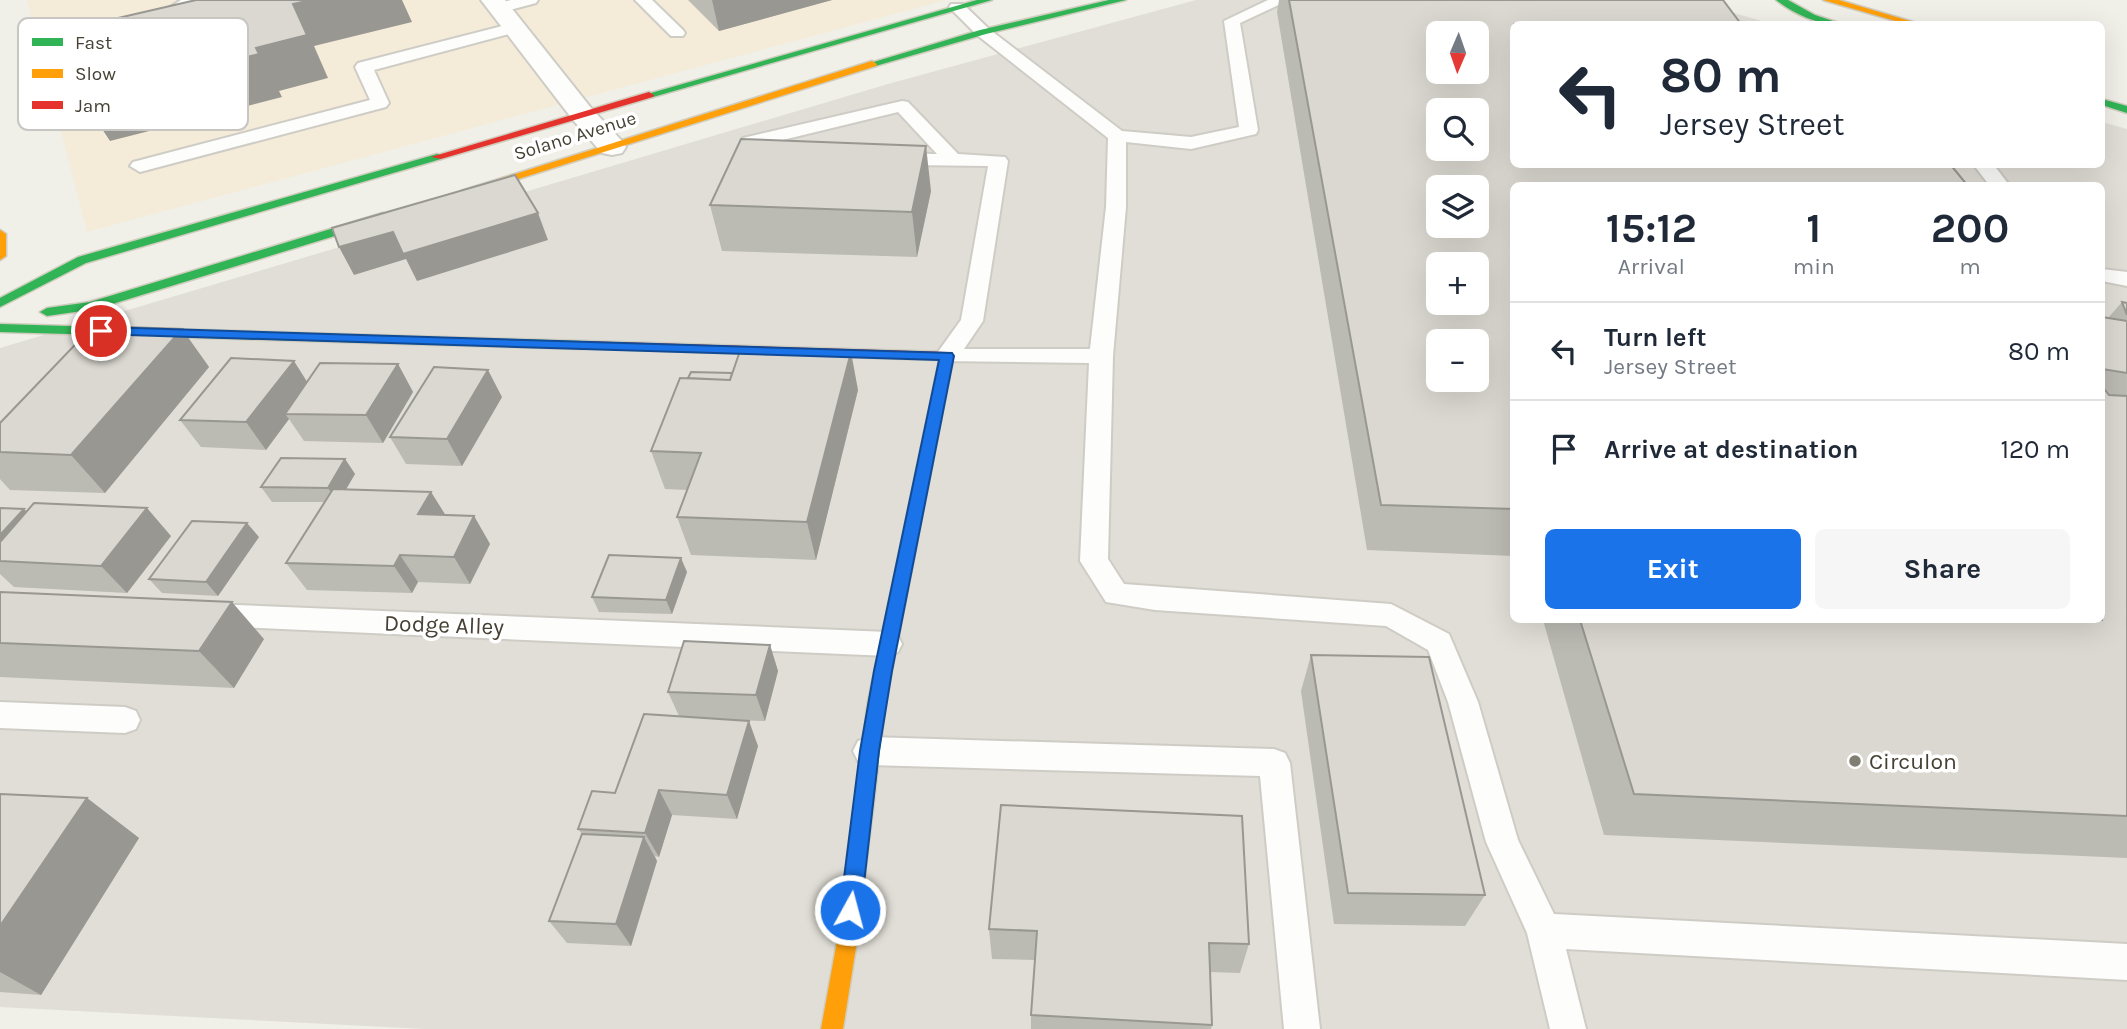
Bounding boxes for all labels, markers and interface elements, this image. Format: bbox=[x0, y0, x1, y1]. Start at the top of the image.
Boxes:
legend bbox=[18, 18, 248, 130]
north arrow bbox=[1426, 21, 1489, 84]
map controls bbox=[1426, 21, 1489, 392]
text: Fast bbox=[75, 32, 112, 54]
text: 80 m bbox=[1660, 47, 1782, 104]
icon: left bbox=[1545, 49, 1636, 140]
text: Slow bbox=[75, 63, 116, 85]
text: Jam bbox=[75, 95, 111, 117]
button: search bbox=[1426, 98, 1489, 161]
text: Jersey Street bbox=[1660, 106, 1845, 143]
street label: Solano Avenue bbox=[511, 107, 639, 165]
button: layers bbox=[1426, 175, 1489, 238]
text: 15:12 bbox=[1606, 203, 1697, 253]
text: 1 bbox=[1806, 203, 1821, 253]
text: 200 bbox=[1931, 203, 2009, 253]
button: + bbox=[1426, 252, 1489, 315]
text: Arrival bbox=[1618, 253, 1685, 280]
text: min bbox=[1793, 253, 1835, 280]
text: m bbox=[1959, 253, 1981, 280]
pin bbox=[71, 301, 131, 361]
icon: arrive bbox=[82, 312, 120, 350]
text: Turn left bbox=[1604, 322, 1706, 353]
button: − bbox=[1426, 329, 1489, 392]
icon: left bbox=[1545, 332, 1583, 370]
text: 80 m bbox=[2008, 336, 2070, 367]
text: Jersey Street bbox=[1604, 353, 1737, 380]
icon: arrive bbox=[1545, 430, 1583, 468]
text: Arrive at destination bbox=[1604, 434, 1858, 465]
text: 120 m bbox=[2000, 434, 2070, 465]
button: Exit bbox=[1545, 529, 1801, 609]
button: Share bbox=[1815, 529, 2070, 609]
street label: Dodge Alley bbox=[383, 609, 505, 641]
place label: Circulon bbox=[1869, 748, 1957, 775]
marker: Circulon bbox=[1847, 753, 1863, 769]
position arrow bbox=[813, 873, 887, 947]

